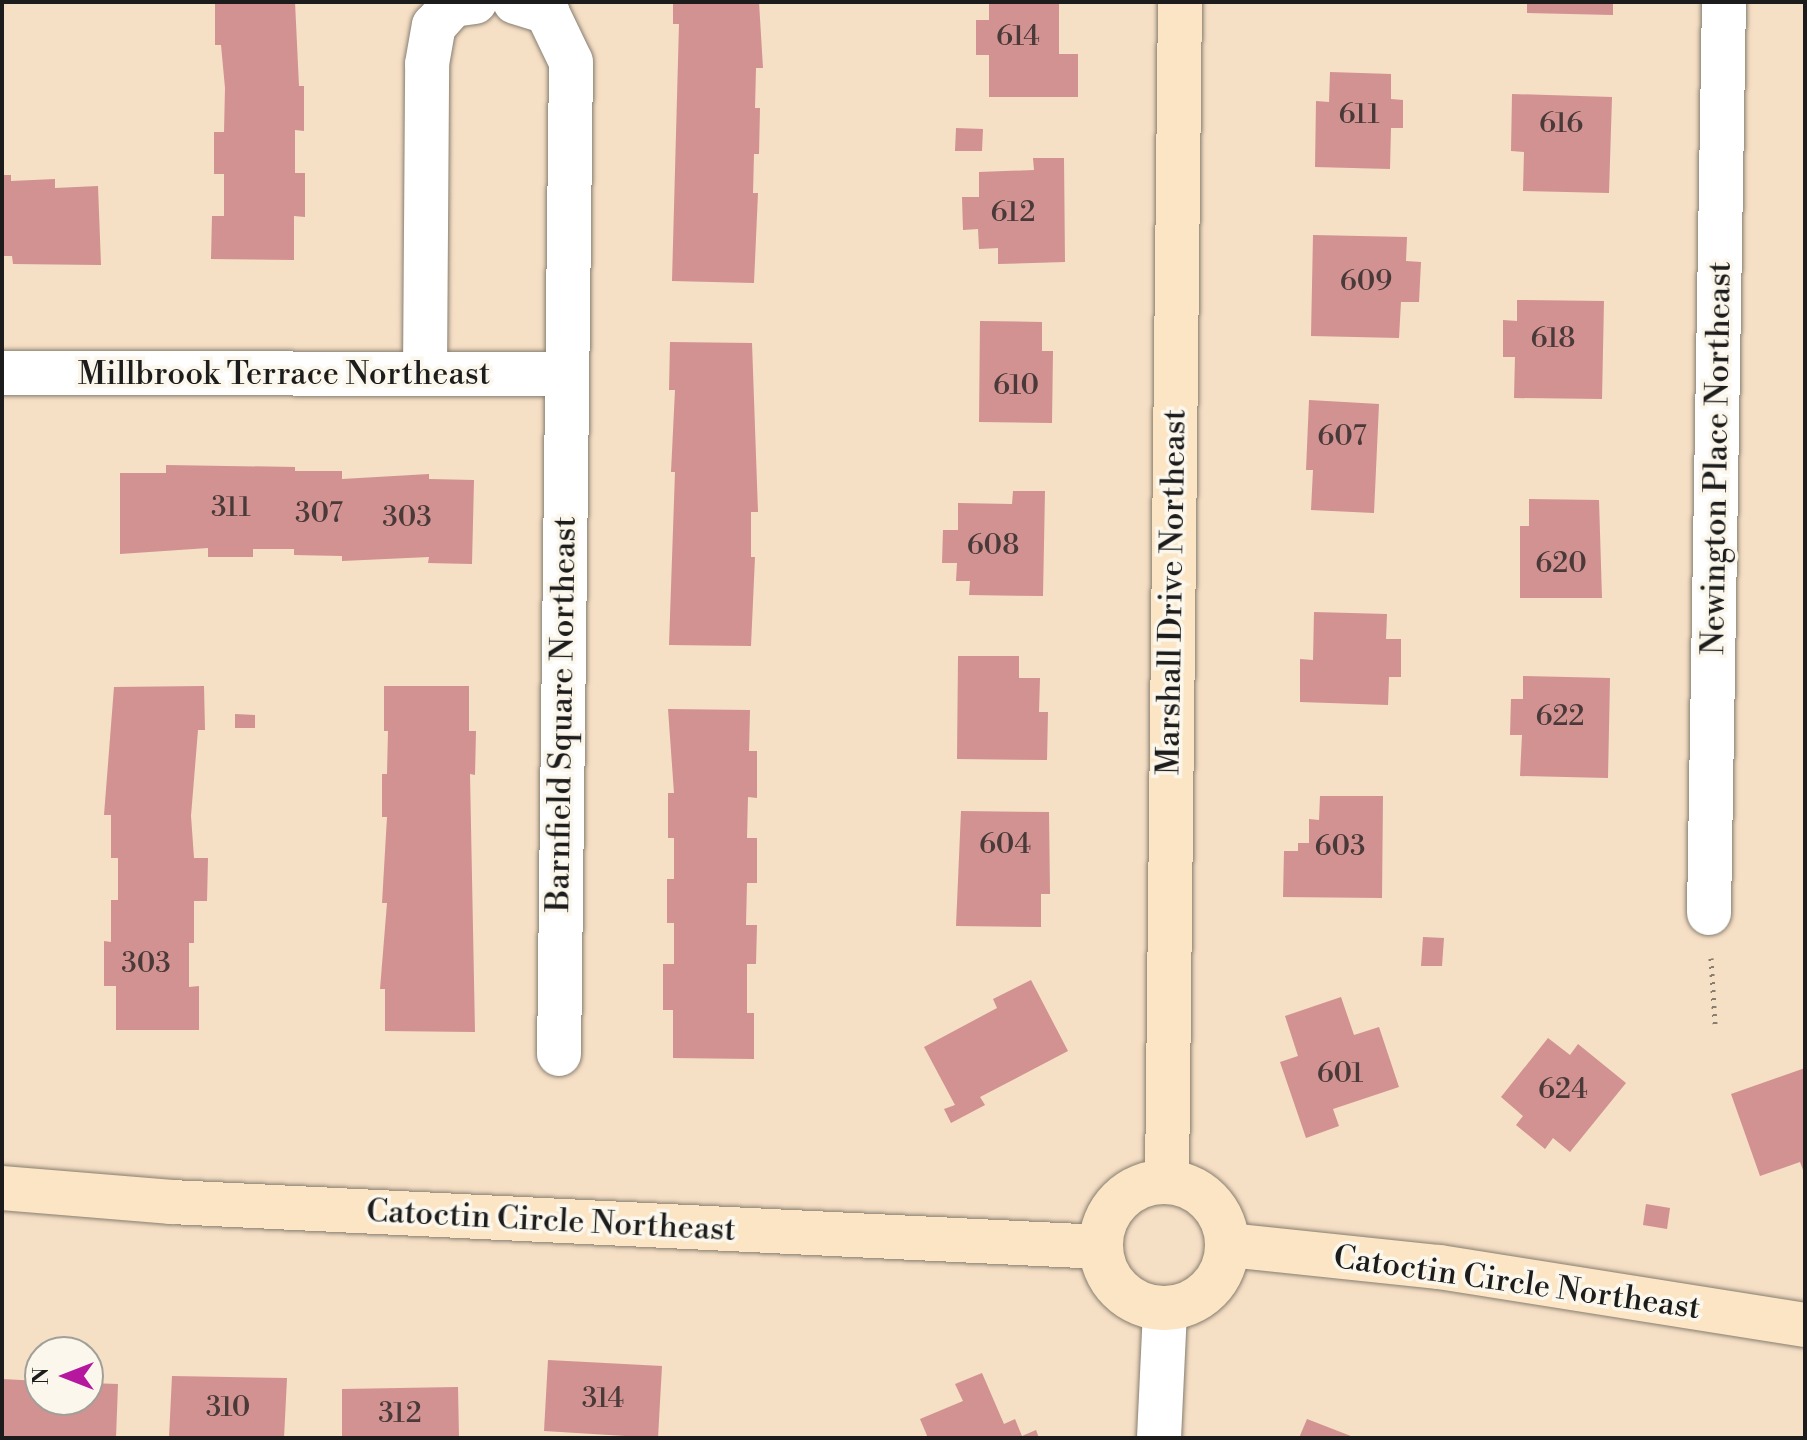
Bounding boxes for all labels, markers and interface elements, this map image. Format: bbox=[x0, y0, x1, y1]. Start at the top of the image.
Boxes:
house number: 614 bbox=[996, 20, 1040, 54]
house number: 611 bbox=[1338, 98, 1380, 132]
house number: 616 bbox=[1539, 107, 1583, 141]
house number: 612 bbox=[991, 196, 1035, 230]
street label: Newington Place Northeast bbox=[1694, 261, 1740, 655]
house number: 609 bbox=[1340, 265, 1392, 299]
house number: 618 bbox=[1531, 322, 1575, 356]
street label: Millbrook Terrace Northeast bbox=[78, 355, 490, 393]
house number: 610 bbox=[993, 369, 1039, 403]
street label: Marshall Drive Northeast bbox=[1150, 409, 1194, 775]
house number: 607 bbox=[1317, 420, 1367, 454]
house number: 311 bbox=[211, 491, 251, 525]
house number: 307 bbox=[295, 497, 343, 531]
house number: 303 bbox=[382, 501, 432, 535]
street label: Barnfield Square Northeast bbox=[539, 516, 585, 912]
house number: 608 bbox=[967, 529, 1019, 563]
house number: 620 bbox=[1535, 547, 1587, 581]
house number: 622 bbox=[1536, 700, 1584, 734]
house number: 604 bbox=[979, 828, 1031, 862]
house number: 603 bbox=[1315, 830, 1365, 864]
house number: 303 bbox=[121, 947, 171, 981]
house number: 601 bbox=[1317, 1057, 1363, 1091]
house number: 624 bbox=[1538, 1073, 1588, 1107]
street label: Catoctin Circle Northeast bbox=[365, 1192, 737, 1250]
street label: Catoctin Circle Northeast bbox=[1331, 1238, 1703, 1328]
north arrow bbox=[24, 1336, 104, 1416]
text: N bbox=[28, 1367, 55, 1385]
house number: 314 bbox=[582, 1382, 624, 1416]
house number: 310 bbox=[206, 1391, 250, 1425]
house number: 312 bbox=[378, 1397, 422, 1431]

